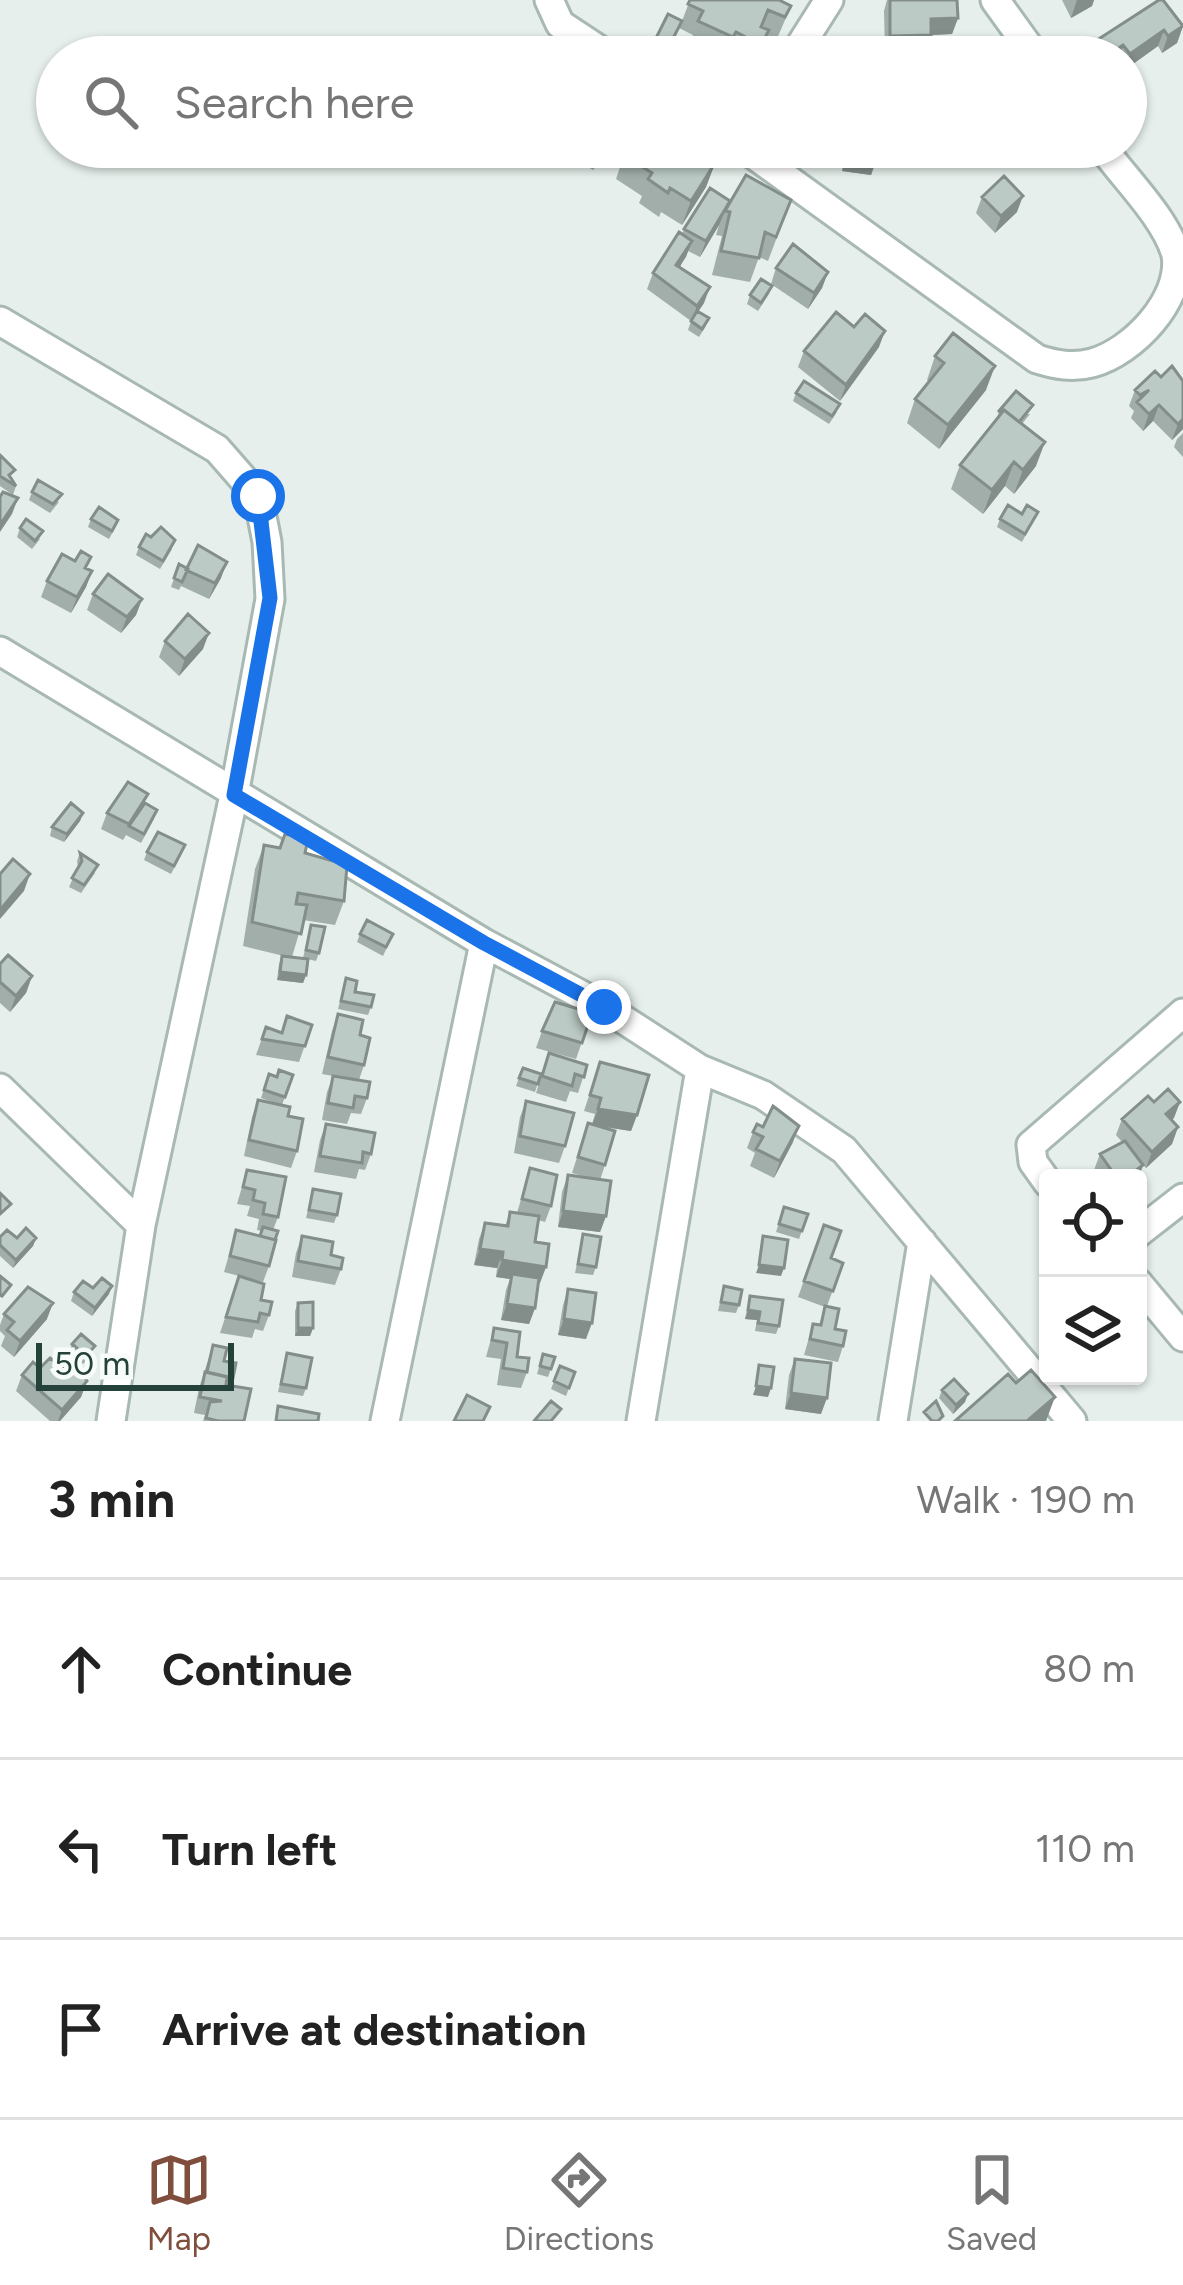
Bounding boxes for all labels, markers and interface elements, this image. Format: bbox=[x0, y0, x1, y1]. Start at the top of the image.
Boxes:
search box bbox=[36, 36, 1147, 168]
icon: search bbox=[78, 69, 144, 135]
text: Search here bbox=[174, 75, 414, 129]
route start bbox=[231, 469, 285, 523]
route end bbox=[577, 980, 631, 1034]
map controls bbox=[1039, 1169, 1147, 1385]
button: locate bbox=[1039, 1169, 1147, 1277]
button: layers bbox=[1039, 1277, 1147, 1385]
scale bar bbox=[36, 1337, 234, 1390]
text: 50 m bbox=[54, 1344, 130, 1383]
text: 3 min bbox=[48, 1469, 175, 1530]
text: Walk · 190 m bbox=[917, 1476, 1135, 1523]
icon: ahead bbox=[48, 1636, 114, 1702]
text: Continue bbox=[162, 1642, 352, 1696]
text: 80 m bbox=[1043, 1645, 1135, 1692]
icon: left bbox=[48, 1816, 114, 1882]
text: Turn left bbox=[162, 1822, 337, 1876]
text: 110 m bbox=[1035, 1825, 1135, 1872]
icon: arrive bbox=[48, 1996, 114, 2062]
text: Arrive at destination bbox=[162, 2002, 586, 2056]
tab: Map bbox=[146, 2147, 212, 2258]
tab: Directions bbox=[504, 2147, 654, 2258]
tab: Saved bbox=[946, 2147, 1037, 2258]

